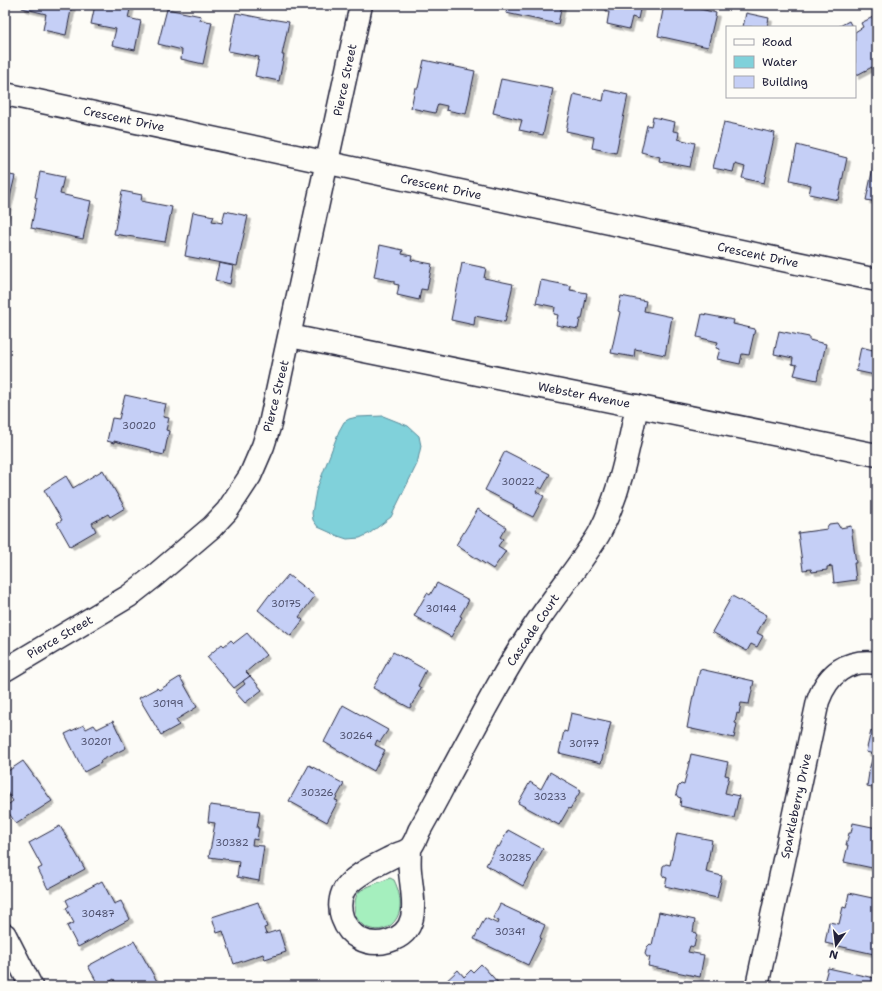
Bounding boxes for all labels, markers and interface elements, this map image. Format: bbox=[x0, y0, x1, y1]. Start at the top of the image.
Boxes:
legend bbox=[726, 26, 856, 98]
text: Road bbox=[762, 34, 793, 50]
street label: Pierce Street bbox=[330, 42, 360, 118]
text: Water bbox=[762, 54, 798, 70]
text: Building bbox=[762, 74, 808, 90]
street label: Crescent Drive bbox=[82, 103, 166, 135]
street label: Crescent Drive bbox=[399, 171, 483, 203]
street label: Crescent Drive bbox=[716, 239, 800, 271]
street label: Pierce Street bbox=[259, 358, 293, 434]
street label: Webster Avenue bbox=[536, 378, 632, 412]
house number: 30020 bbox=[122, 419, 156, 432]
house number: 30022 bbox=[501, 475, 535, 488]
street label: Cascade Court bbox=[503, 591, 563, 669]
house number: 30175 bbox=[271, 597, 301, 610]
house number: 30144 bbox=[426, 602, 456, 615]
street label: Pierce Street bbox=[24, 612, 96, 662]
house number: 30199 bbox=[153, 697, 183, 710]
house number: 30264 bbox=[339, 729, 373, 742]
house number: 30201 bbox=[81, 735, 111, 748]
house number: 30177 bbox=[569, 737, 599, 750]
street label: Sparkleberry Drive bbox=[777, 752, 815, 860]
house number: 30326 bbox=[300, 786, 334, 799]
house number: 30233 bbox=[533, 790, 567, 803]
house number: 30382 bbox=[215, 836, 249, 849]
house number: 30285 bbox=[499, 851, 531, 864]
house number: 30487 bbox=[81, 907, 115, 920]
house number: 30341 bbox=[495, 925, 525, 938]
north arrow bbox=[816, 925, 856, 965]
text: N bbox=[827, 946, 840, 963]

